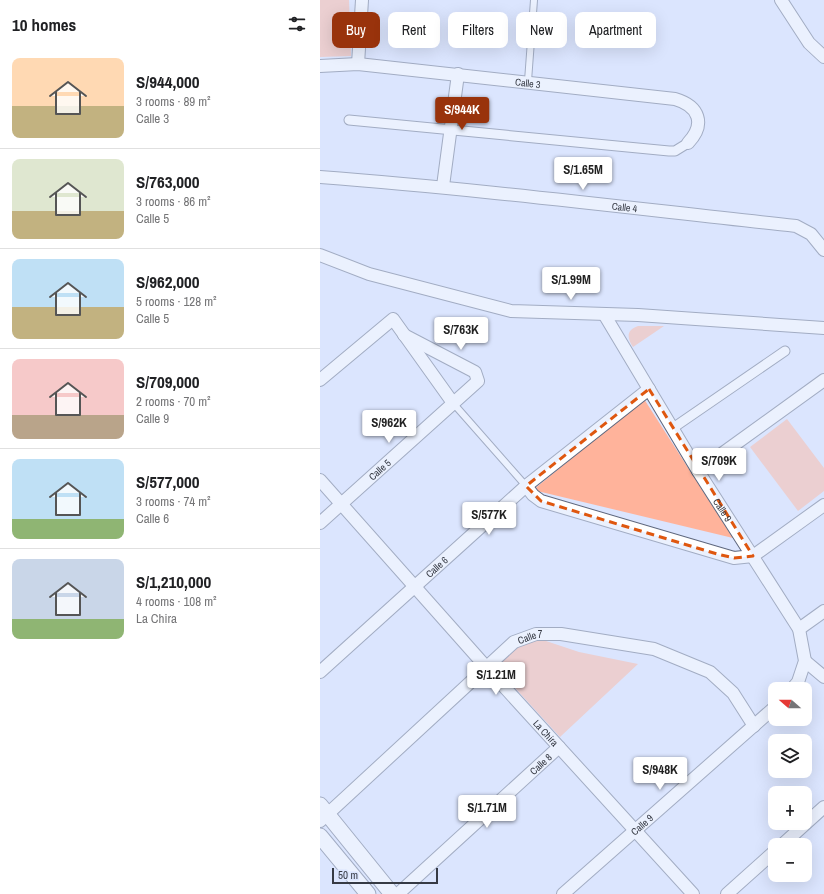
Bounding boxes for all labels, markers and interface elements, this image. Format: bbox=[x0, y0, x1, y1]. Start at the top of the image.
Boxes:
chip: Buy bbox=[332, 12, 380, 48]
chip: Rent bbox=[388, 12, 440, 48]
chip: Filters bbox=[448, 12, 508, 48]
chip: New bbox=[516, 12, 567, 48]
chip: Apartment bbox=[575, 12, 656, 48]
text: 10 homes bbox=[12, 13, 76, 36]
icon: filters bbox=[286, 13, 308, 35]
text: S/944,000 bbox=[136, 70, 200, 93]
icon: home bbox=[44, 74, 92, 122]
street label: Calle 3 bbox=[514, 75, 542, 91]
text: 3 rooms · 89 m² bbox=[136, 93, 211, 110]
pin: S/944K bbox=[429, 97, 495, 131]
text: S/944K bbox=[444, 101, 480, 118]
text: Calle 3 bbox=[136, 110, 169, 127]
pin: S/1.65M bbox=[546, 157, 620, 191]
text: S/1.65M bbox=[563, 161, 603, 178]
text: S/763,000 bbox=[136, 170, 200, 193]
icon: home bbox=[44, 175, 92, 223]
text: 3 rooms · 86 m² bbox=[136, 193, 211, 210]
street label: Calle 4 bbox=[611, 200, 638, 215]
text: Calle 5 bbox=[136, 210, 169, 227]
pin: S/1.99M bbox=[534, 267, 608, 301]
text: S/962,000 bbox=[136, 270, 200, 293]
text: S/1.99M bbox=[551, 271, 591, 288]
icon: home bbox=[44, 275, 92, 323]
text: 5 rooms · 128 m² bbox=[136, 293, 217, 310]
text: Calle 5 bbox=[136, 310, 169, 327]
pin: S/763K bbox=[428, 317, 494, 351]
text: S/763K bbox=[443, 321, 479, 338]
text: S/709,000 bbox=[136, 370, 200, 393]
icon: home bbox=[44, 375, 92, 423]
text: 2 rooms · 70 m² bbox=[136, 393, 211, 410]
text: Calle 9 bbox=[136, 410, 169, 427]
pin: S/962K bbox=[356, 410, 422, 444]
text: S/962K bbox=[371, 414, 407, 431]
pin: S/709K bbox=[686, 448, 752, 482]
text: S/709K bbox=[701, 452, 737, 469]
street label: Calle 5 bbox=[366, 456, 394, 483]
text: S/577,000 bbox=[136, 470, 200, 493]
icon: home bbox=[44, 475, 92, 523]
text: 3 rooms · 74 m² bbox=[136, 493, 211, 510]
street label: Calle 9 bbox=[710, 496, 735, 525]
pin: S/577K bbox=[456, 502, 522, 536]
text: S/577K bbox=[471, 506, 507, 523]
text: Calle 6 bbox=[136, 510, 169, 527]
street label: Calle 6 bbox=[423, 553, 451, 581]
text: S/1,210,000 bbox=[136, 570, 211, 593]
icon: home bbox=[44, 575, 92, 623]
text: 4 rooms · 108 m² bbox=[136, 593, 217, 610]
text: La Chira bbox=[136, 610, 177, 627]
street label: Calle 7 bbox=[516, 628, 543, 647]
pin: S/1.21M bbox=[459, 662, 533, 696]
text: S/1.21M bbox=[476, 666, 516, 683]
north arrow bbox=[768, 682, 812, 726]
map controls bbox=[768, 682, 812, 882]
street label: La Chira bbox=[530, 717, 561, 749]
button: layers bbox=[768, 734, 812, 778]
street label: Calle 8 bbox=[527, 751, 555, 778]
pin: S/948K bbox=[627, 757, 693, 791]
text: S/948K bbox=[642, 761, 678, 778]
button: + bbox=[768, 786, 812, 830]
pin: S/1.71M bbox=[450, 795, 524, 829]
text: S/1.71M bbox=[467, 799, 507, 816]
street label: Calle 9 bbox=[628, 811, 656, 838]
button: − bbox=[768, 838, 812, 882]
scale bar bbox=[332, 866, 438, 885]
text: 50 m bbox=[338, 868, 358, 882]

